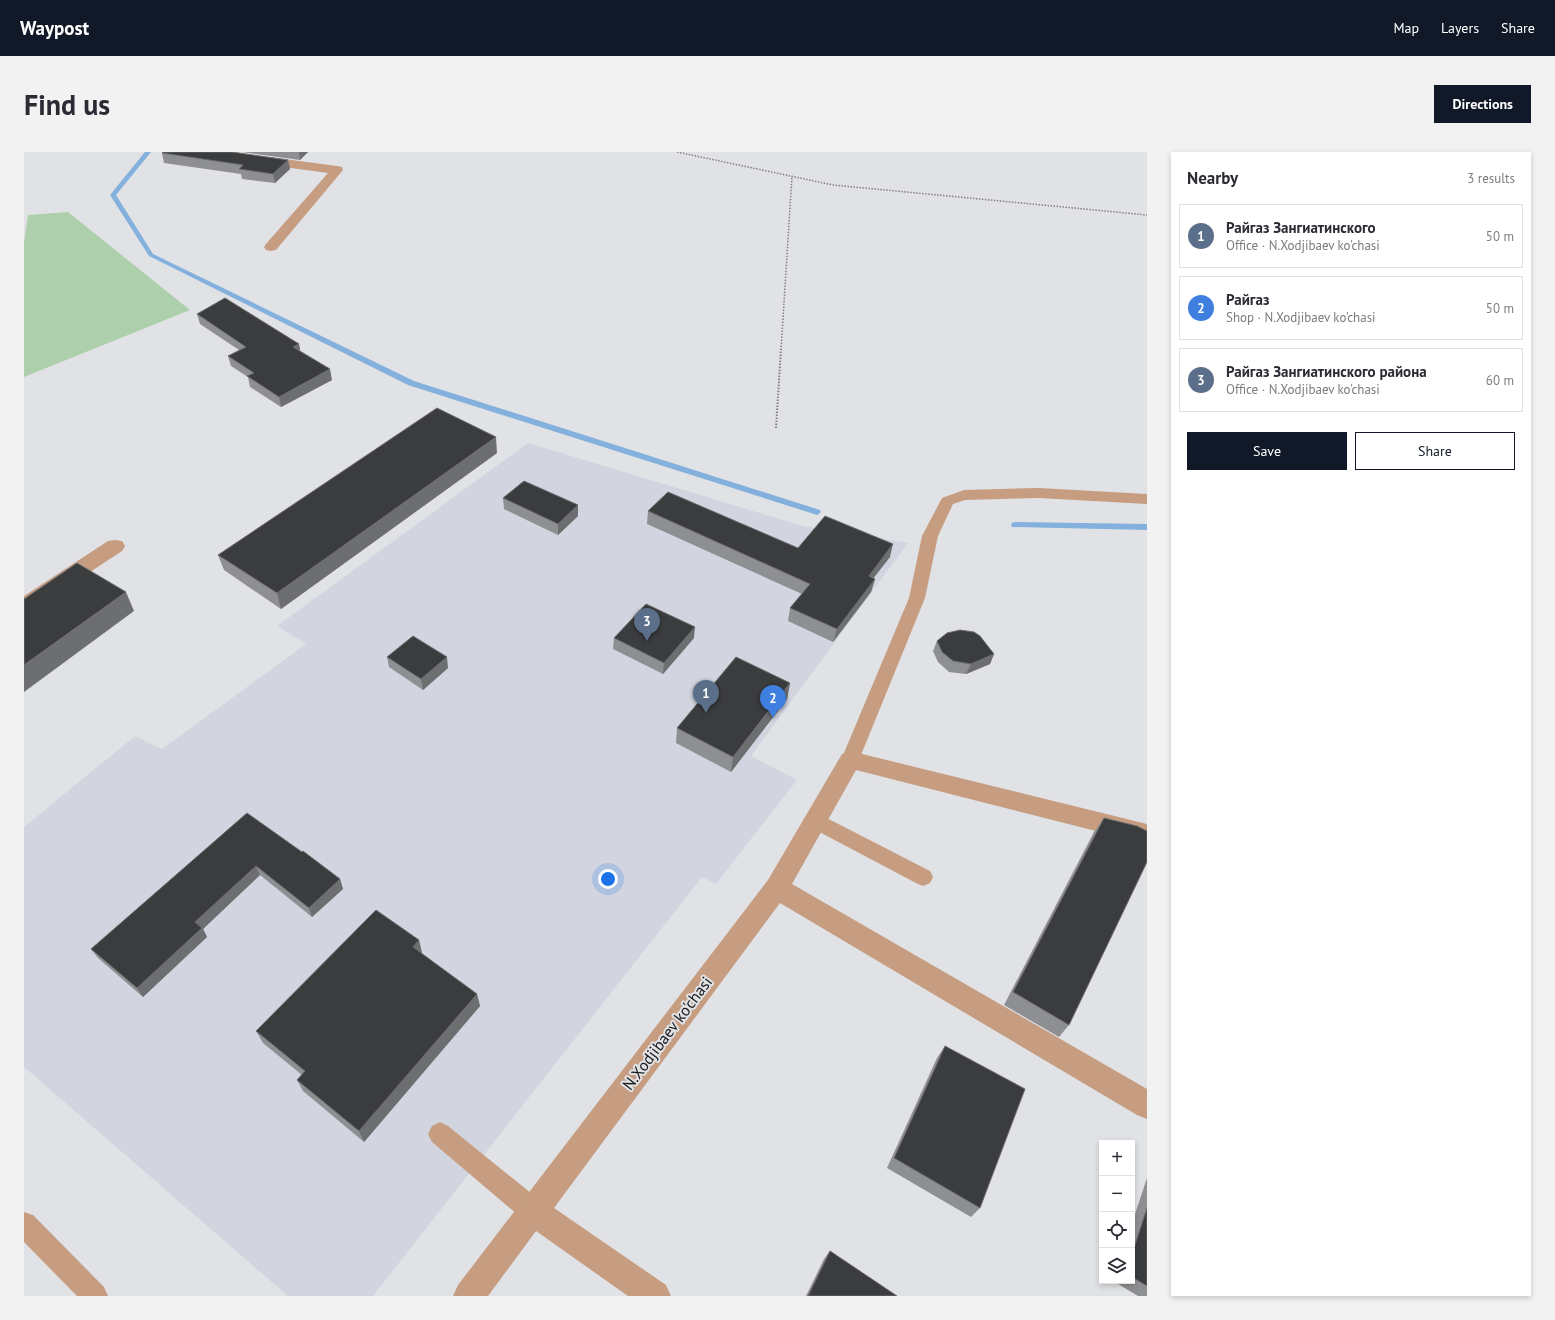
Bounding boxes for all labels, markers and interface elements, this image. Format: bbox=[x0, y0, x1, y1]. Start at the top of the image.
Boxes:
text: Waypost bbox=[20, 16, 89, 40]
text: Map bbox=[1393, 19, 1419, 37]
text: Layers bbox=[1441, 19, 1479, 37]
text: Share bbox=[1501, 19, 1535, 37]
button: Directions bbox=[1434, 85, 1531, 123]
text: Find us bbox=[24, 86, 110, 123]
text: Nearby bbox=[1187, 167, 1238, 189]
text: 3 results bbox=[1467, 170, 1515, 187]
text: Райгаз Зангиатинского bbox=[1226, 218, 1376, 237]
text: 1 bbox=[1197, 228, 1205, 245]
text: 50 m bbox=[1486, 228, 1514, 245]
text: Office · N.Xodjibaev ko'chasi bbox=[1226, 237, 1380, 254]
text: Райгаз bbox=[1226, 290, 1269, 309]
text: 2 bbox=[1197, 300, 1205, 317]
text: 50 m bbox=[1486, 300, 1514, 317]
text: Shop · N.Xodjibaev ko'chasi bbox=[1226, 309, 1376, 326]
text: Райгаз Зангиатинского района bbox=[1226, 362, 1427, 381]
text: 3 bbox=[1197, 372, 1205, 389]
text: 60 m bbox=[1486, 372, 1514, 389]
text: Office · N.Xodjibaev ko'chasi bbox=[1226, 381, 1380, 398]
button: Save bbox=[1187, 432, 1347, 470]
button: Share bbox=[1355, 432, 1515, 470]
pin: 3 bbox=[634, 608, 660, 641]
pin: 1 bbox=[693, 680, 719, 713]
pin: 2 bbox=[760, 685, 786, 718]
your location bbox=[598, 869, 618, 889]
street label: N.Xodjibaev ko'chasi bbox=[618, 972, 716, 1094]
map controls bbox=[1099, 1140, 1135, 1284]
button: + bbox=[1099, 1140, 1135, 1176]
button: − bbox=[1099, 1176, 1135, 1212]
button: locate bbox=[1099, 1212, 1135, 1248]
button: layers bbox=[1099, 1248, 1135, 1284]

